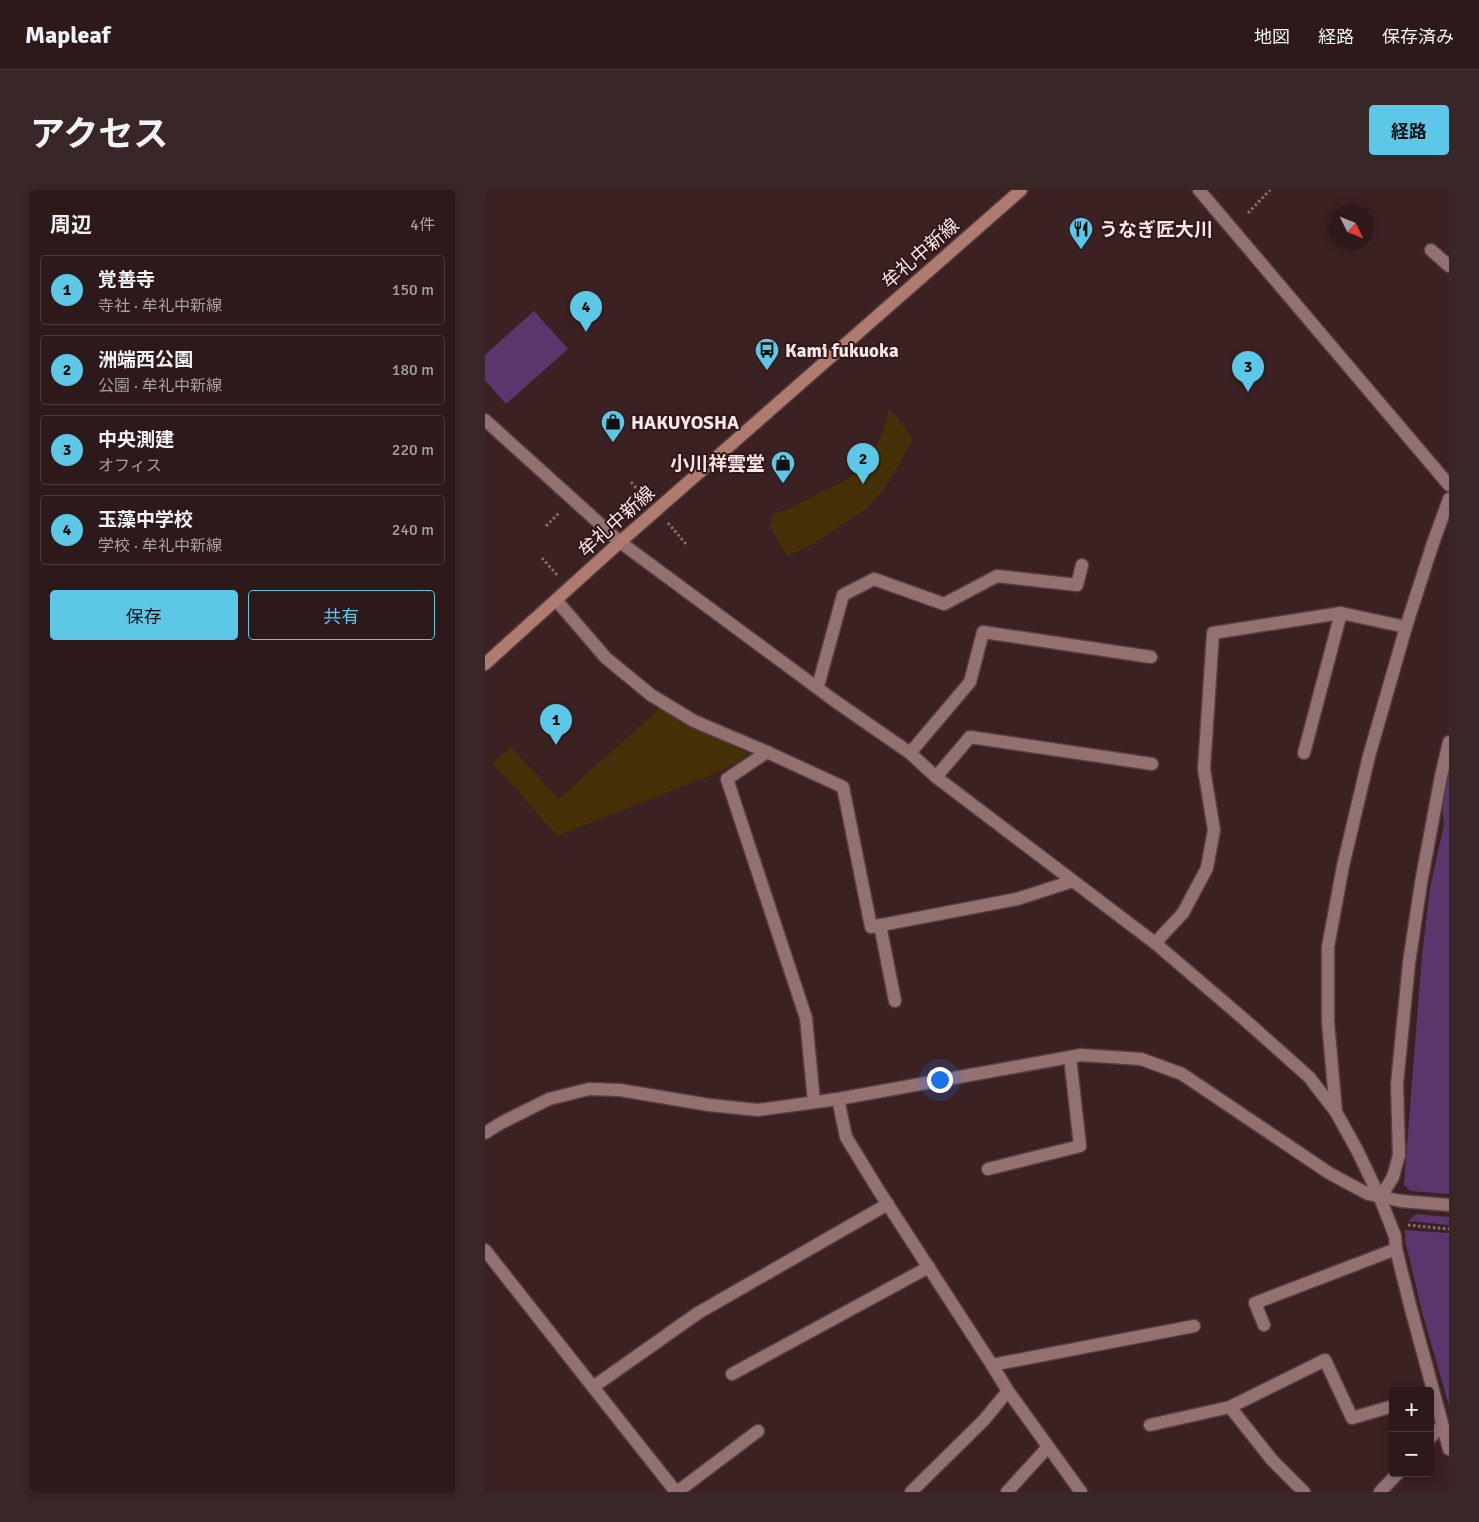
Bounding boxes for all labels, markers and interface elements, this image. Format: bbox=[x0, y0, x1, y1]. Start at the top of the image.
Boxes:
text: Mapleaf bbox=[25, 20, 110, 50]
text: 地図 bbox=[1254, 26, 1290, 48]
text: 経路 bbox=[1318, 26, 1354, 48]
text: 保存済み bbox=[1382, 26, 1454, 48]
button: 経路 bbox=[1369, 105, 1449, 155]
text: アクセス bbox=[30, 113, 168, 156]
north arrow bbox=[1329, 205, 1374, 250]
text: 周辺 bbox=[50, 212, 92, 238]
street label: 牟礼中新線 bbox=[877, 214, 964, 294]
text: 4件 bbox=[410, 215, 435, 235]
restaurant icon: うなぎ匠大川 bbox=[1068, 216, 1094, 250]
place label: うなぎ匠大川 bbox=[1099, 218, 1213, 242]
text: 覚善寺 bbox=[98, 268, 155, 292]
text: 1 bbox=[63, 280, 71, 300]
text: 150 m bbox=[392, 280, 434, 300]
pin: 4 bbox=[570, 291, 602, 332]
text: 寺社 · 牟礼中新線 bbox=[98, 296, 222, 316]
bus stop icon: Kami fukuoka bbox=[754, 337, 780, 371]
place label: Kami fukuoka bbox=[785, 339, 899, 363]
text: 洲端西公園 bbox=[98, 348, 193, 372]
pin: 3 bbox=[1232, 351, 1264, 392]
text: 2 bbox=[63, 360, 71, 380]
text: 180 m bbox=[392, 360, 434, 380]
text: 公園 · 牟礼中新線 bbox=[98, 376, 222, 396]
shop icon: HAKUYOSHA bbox=[600, 409, 626, 443]
place label: HAKUYOSHA bbox=[631, 411, 739, 435]
text: 中央測建 bbox=[98, 428, 174, 452]
text: 3 bbox=[63, 440, 71, 460]
text: 220 m bbox=[392, 440, 434, 460]
pin: 2 bbox=[847, 443, 879, 484]
shop icon: 小川祥雲堂 bbox=[770, 450, 796, 484]
place label: 小川祥雲堂 bbox=[670, 452, 765, 476]
text: オフィス bbox=[98, 456, 162, 476]
street label: 牟礼中新線 bbox=[573, 481, 660, 562]
text: 玉藻中学校 bbox=[98, 508, 193, 532]
text: 4 bbox=[63, 520, 71, 540]
text: 240 m bbox=[392, 520, 434, 540]
text: 学校 · 牟礼中新線 bbox=[98, 536, 222, 556]
button: 保存 bbox=[50, 590, 238, 640]
button: 共有 bbox=[248, 590, 435, 640]
pin: 1 bbox=[540, 704, 572, 745]
your location bbox=[927, 1067, 953, 1093]
map controls bbox=[1389, 1387, 1434, 1477]
button: + bbox=[1389, 1387, 1434, 1432]
button: − bbox=[1389, 1432, 1434, 1477]

